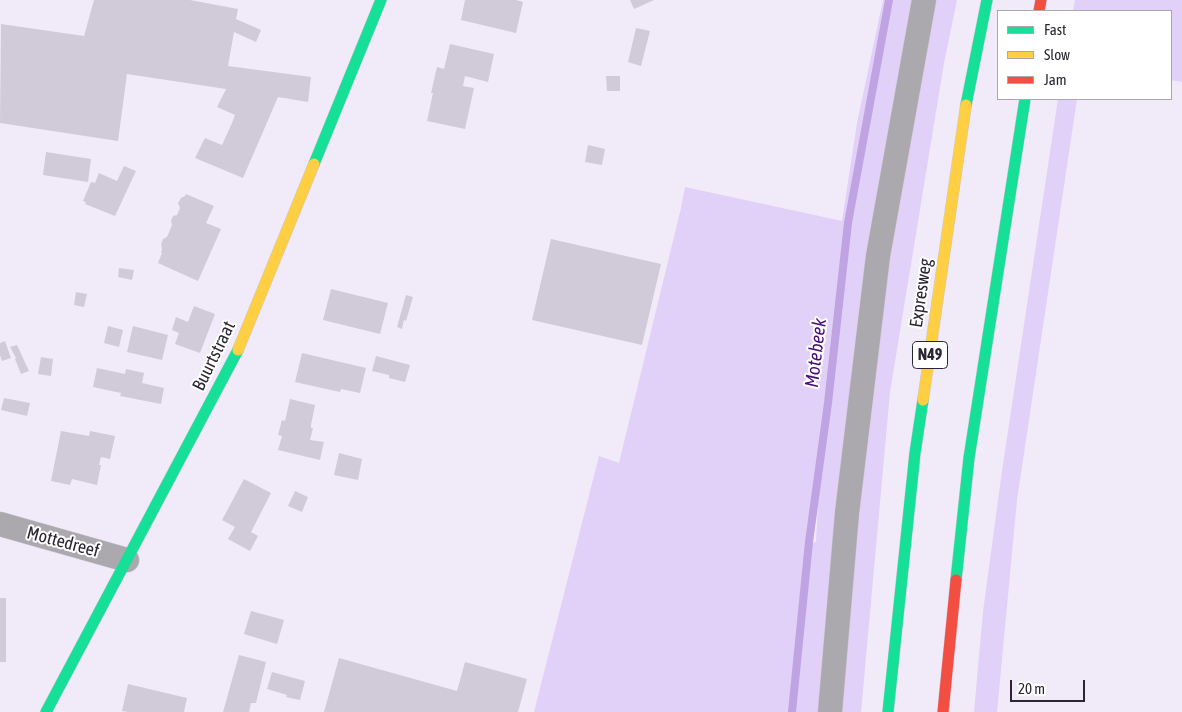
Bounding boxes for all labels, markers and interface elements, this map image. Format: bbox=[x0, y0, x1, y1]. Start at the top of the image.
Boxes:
legend bbox=[997, 10, 1172, 100]
text: Fast bbox=[1044, 21, 1066, 38]
text: Slow bbox=[1044, 46, 1070, 63]
text: Jam bbox=[1044, 71, 1067, 88]
street label: Expresweg bbox=[905, 257, 937, 329]
water label: Motebeek bbox=[800, 317, 832, 389]
street label: Buurtstraat bbox=[188, 318, 240, 394]
road number: N49 bbox=[912, 342, 948, 368]
street label: Mottedreef bbox=[25, 522, 101, 562]
scale bar bbox=[1012, 670, 1087, 702]
text: 20 m bbox=[1018, 680, 1045, 697]

